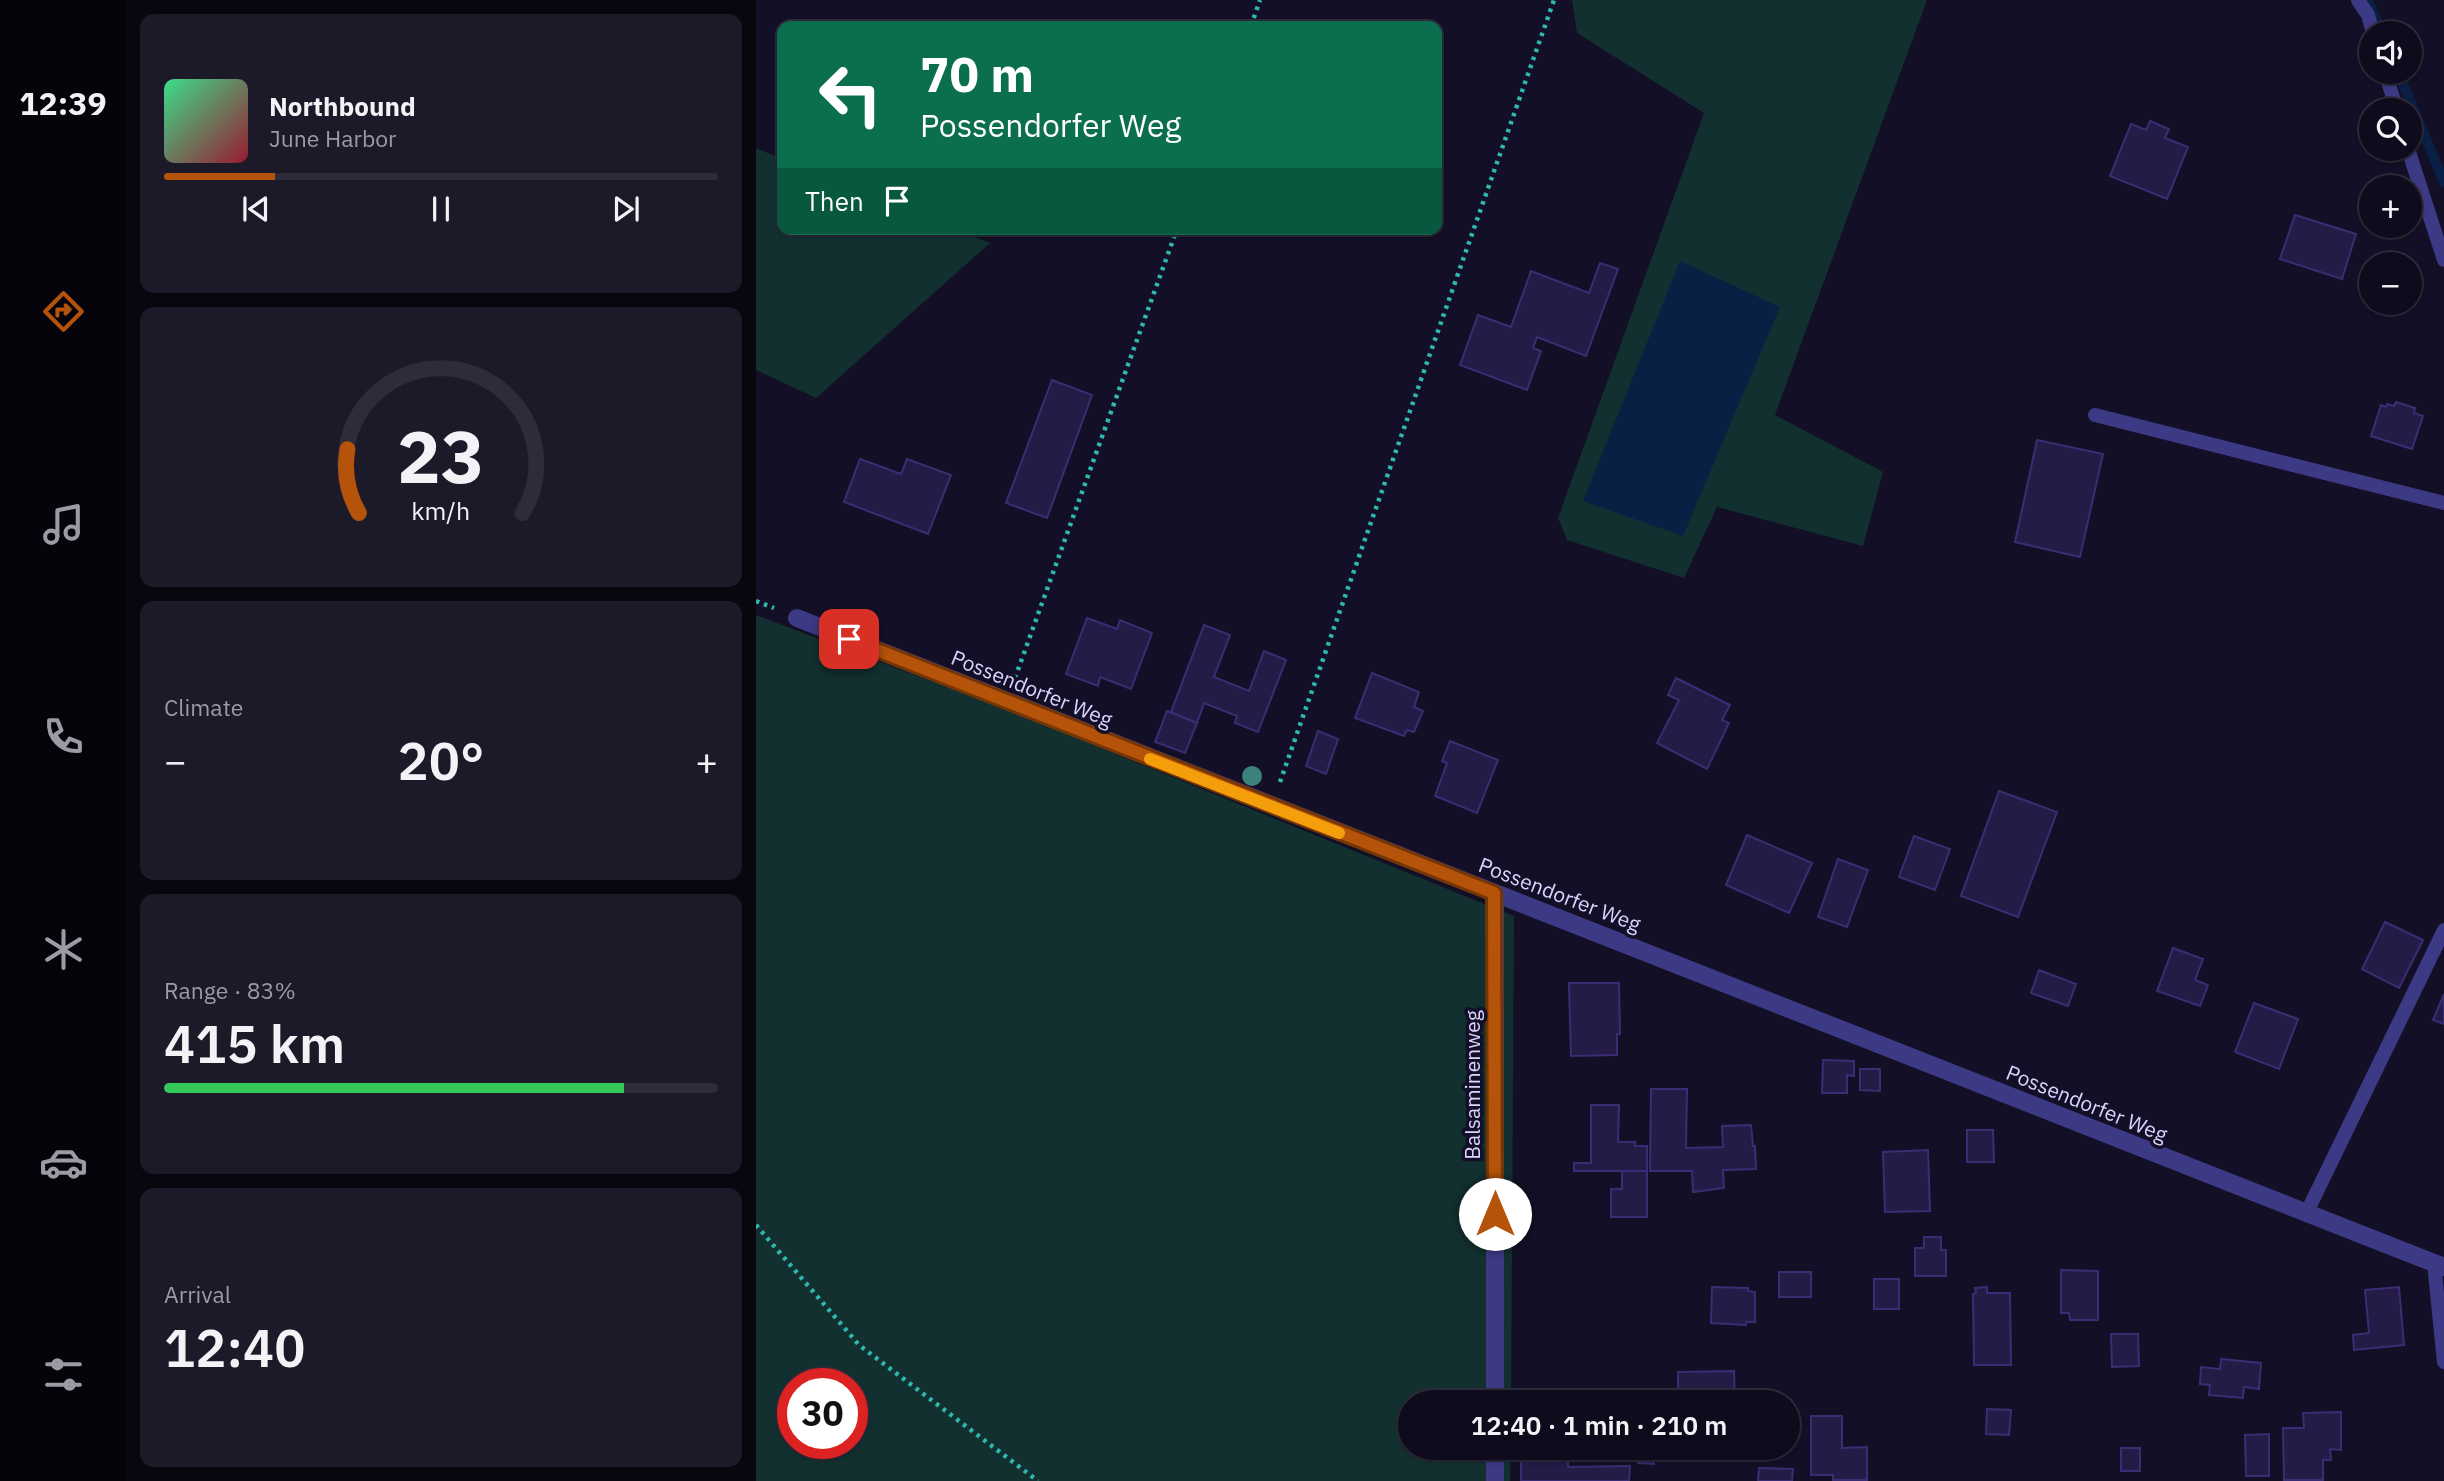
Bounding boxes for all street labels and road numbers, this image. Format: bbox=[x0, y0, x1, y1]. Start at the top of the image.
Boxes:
street label: Possendorfer Weg bbox=[947, 643, 1117, 733]
street label: Possendorfer Weg bbox=[1475, 850, 1645, 938]
street label: Balsaminenweg bbox=[1458, 1010, 1486, 1160]
street label: Possendorfer Weg bbox=[2002, 1058, 2172, 1148]

